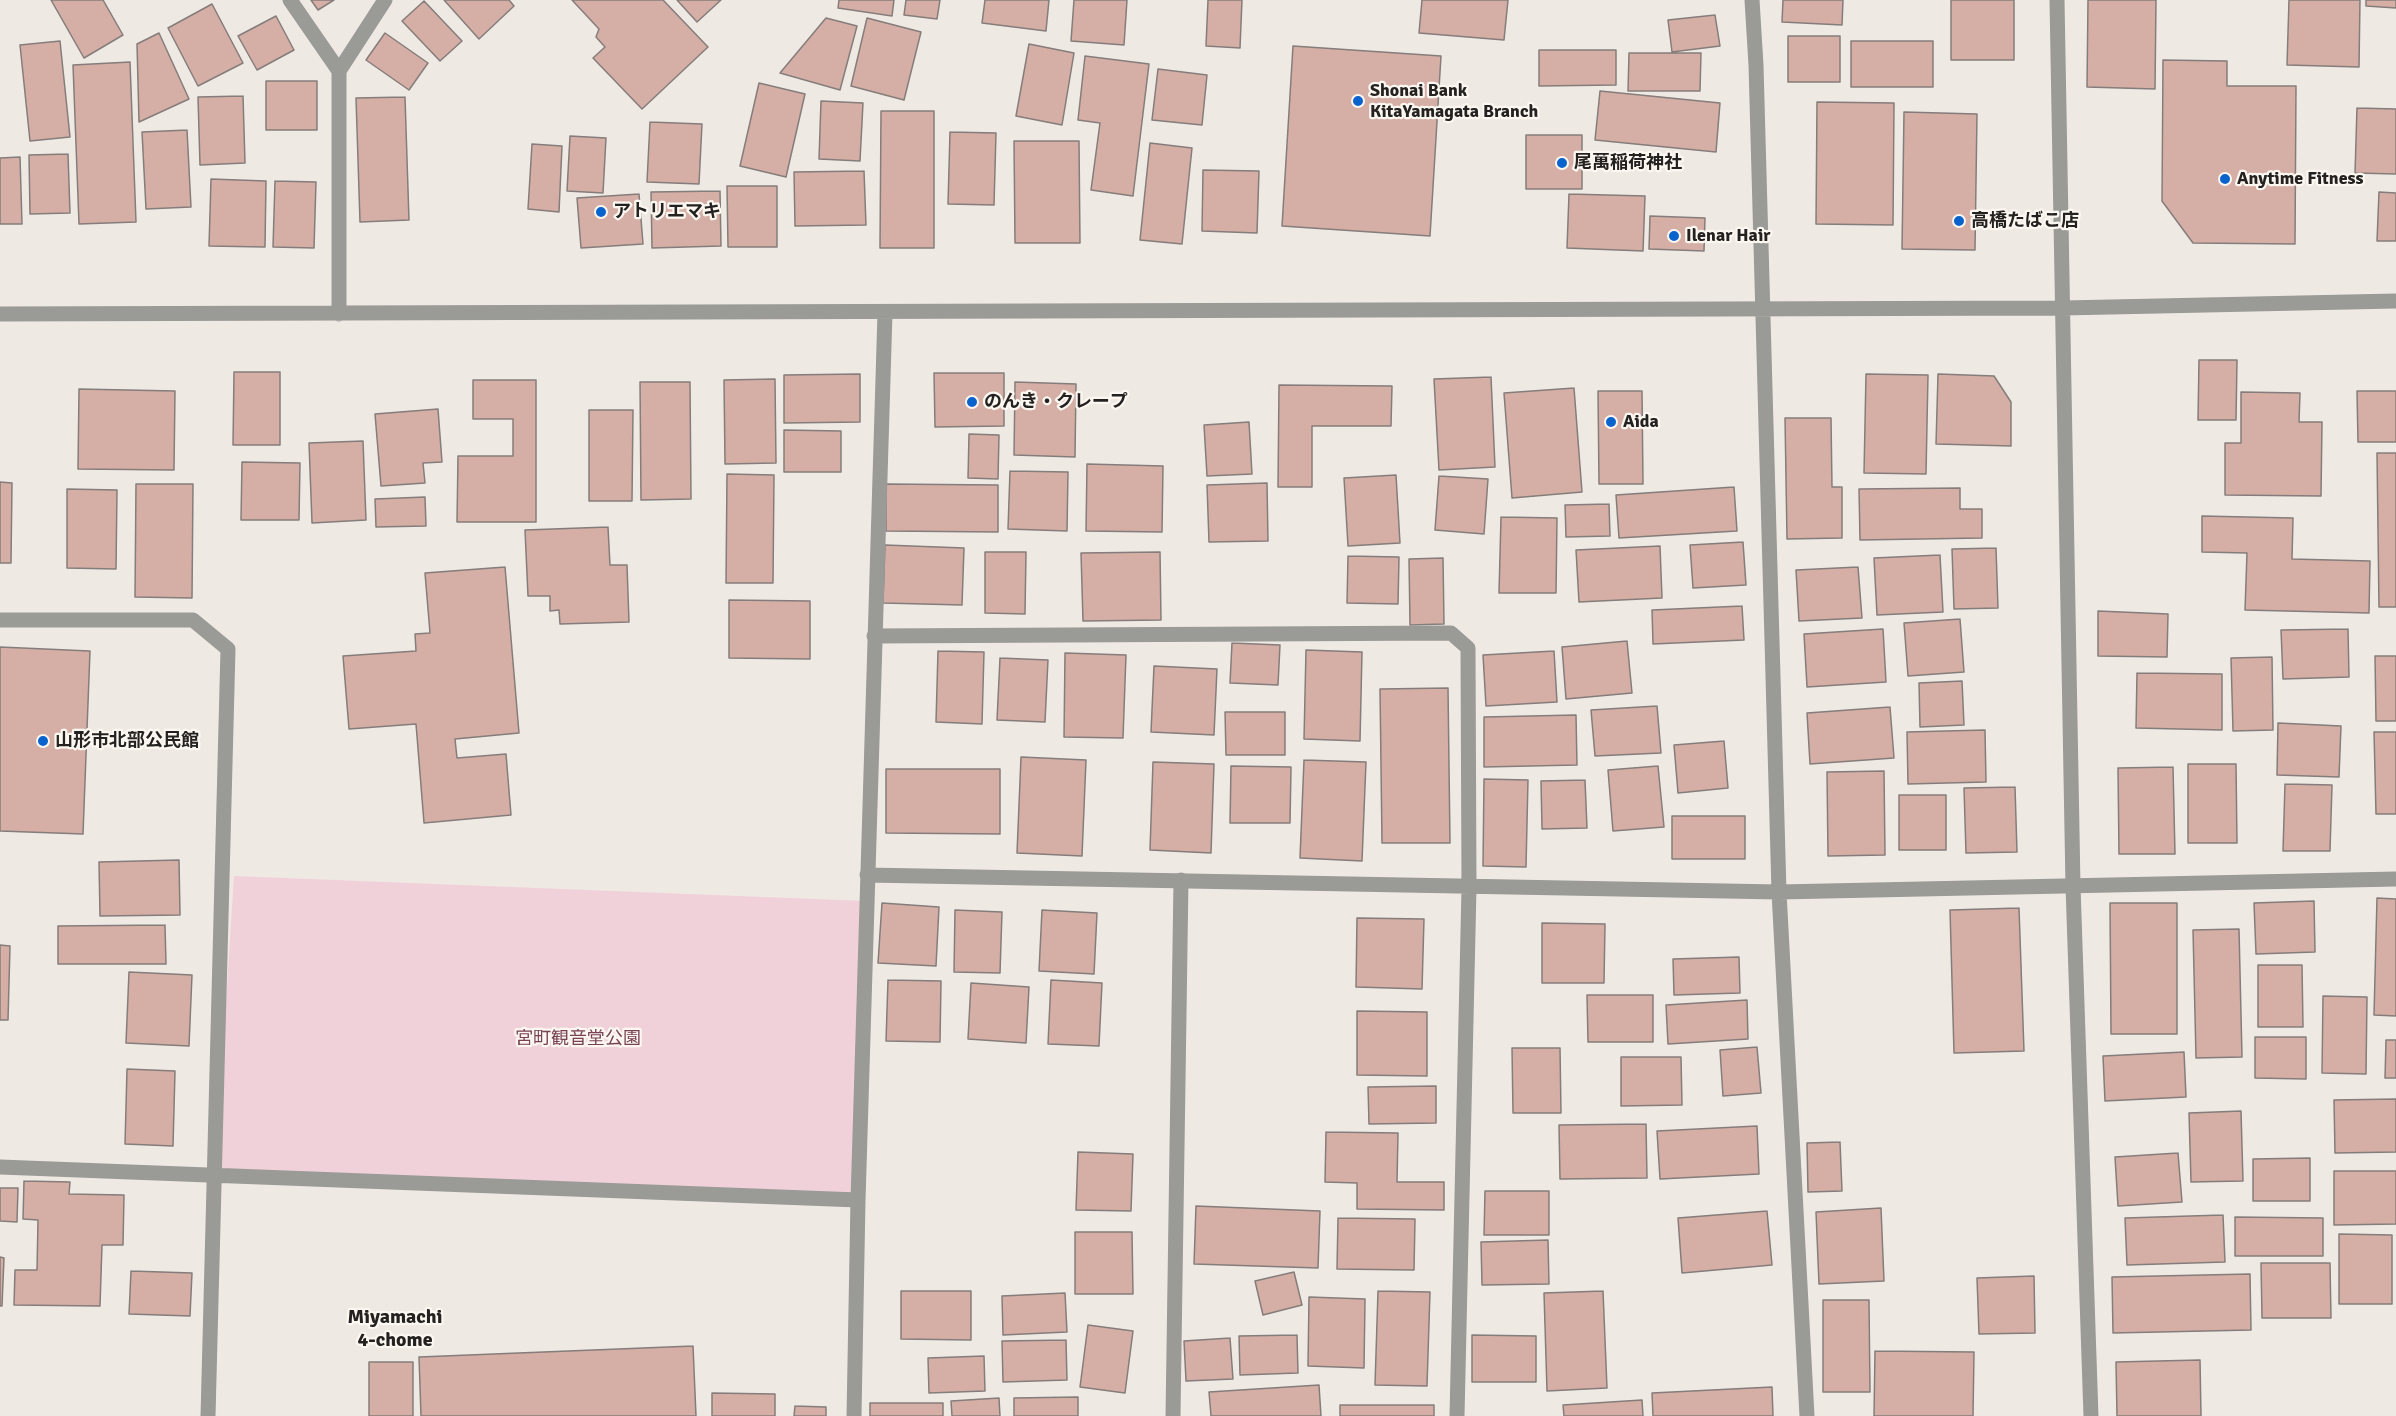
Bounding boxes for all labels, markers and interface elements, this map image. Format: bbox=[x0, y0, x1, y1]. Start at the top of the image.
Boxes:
place label: Shonai Bank KitaYamagata Branch bbox=[1370, 80, 1538, 122]
marker: Shonai Bank KitaYamagata Branch bbox=[1351, 94, 1365, 108]
place label: 尾萬稲荷神社 bbox=[1574, 152, 1682, 174]
marker: 尾萬稲荷神社 bbox=[1555, 156, 1569, 170]
place label: Anytime Fitness bbox=[2237, 168, 2364, 190]
marker: Anytime Fitness bbox=[2218, 172, 2232, 186]
place label: アトリエマキ bbox=[613, 201, 721, 223]
marker: アトリエマキ bbox=[594, 205, 608, 219]
place label: 高橋たばこ店 bbox=[1971, 210, 2079, 232]
marker: 高橋たばこ店 bbox=[1952, 214, 1966, 228]
place label: Ilenar Hair bbox=[1686, 225, 1770, 247]
marker: Ilenar Hair bbox=[1667, 229, 1681, 243]
place label: のんき・クレープ bbox=[984, 391, 1128, 413]
marker: のんき・クレープ bbox=[965, 395, 979, 409]
place label: Aida bbox=[1623, 411, 1659, 433]
marker: Aida bbox=[1604, 415, 1618, 429]
place label: 山形市北部公民館 bbox=[55, 730, 199, 752]
marker: 山形市北部公民館 bbox=[36, 734, 50, 748]
park label: 宮町観音堂公園 bbox=[515, 1028, 641, 1050]
district label: Miyamachi 4-chome bbox=[347, 1306, 443, 1353]

